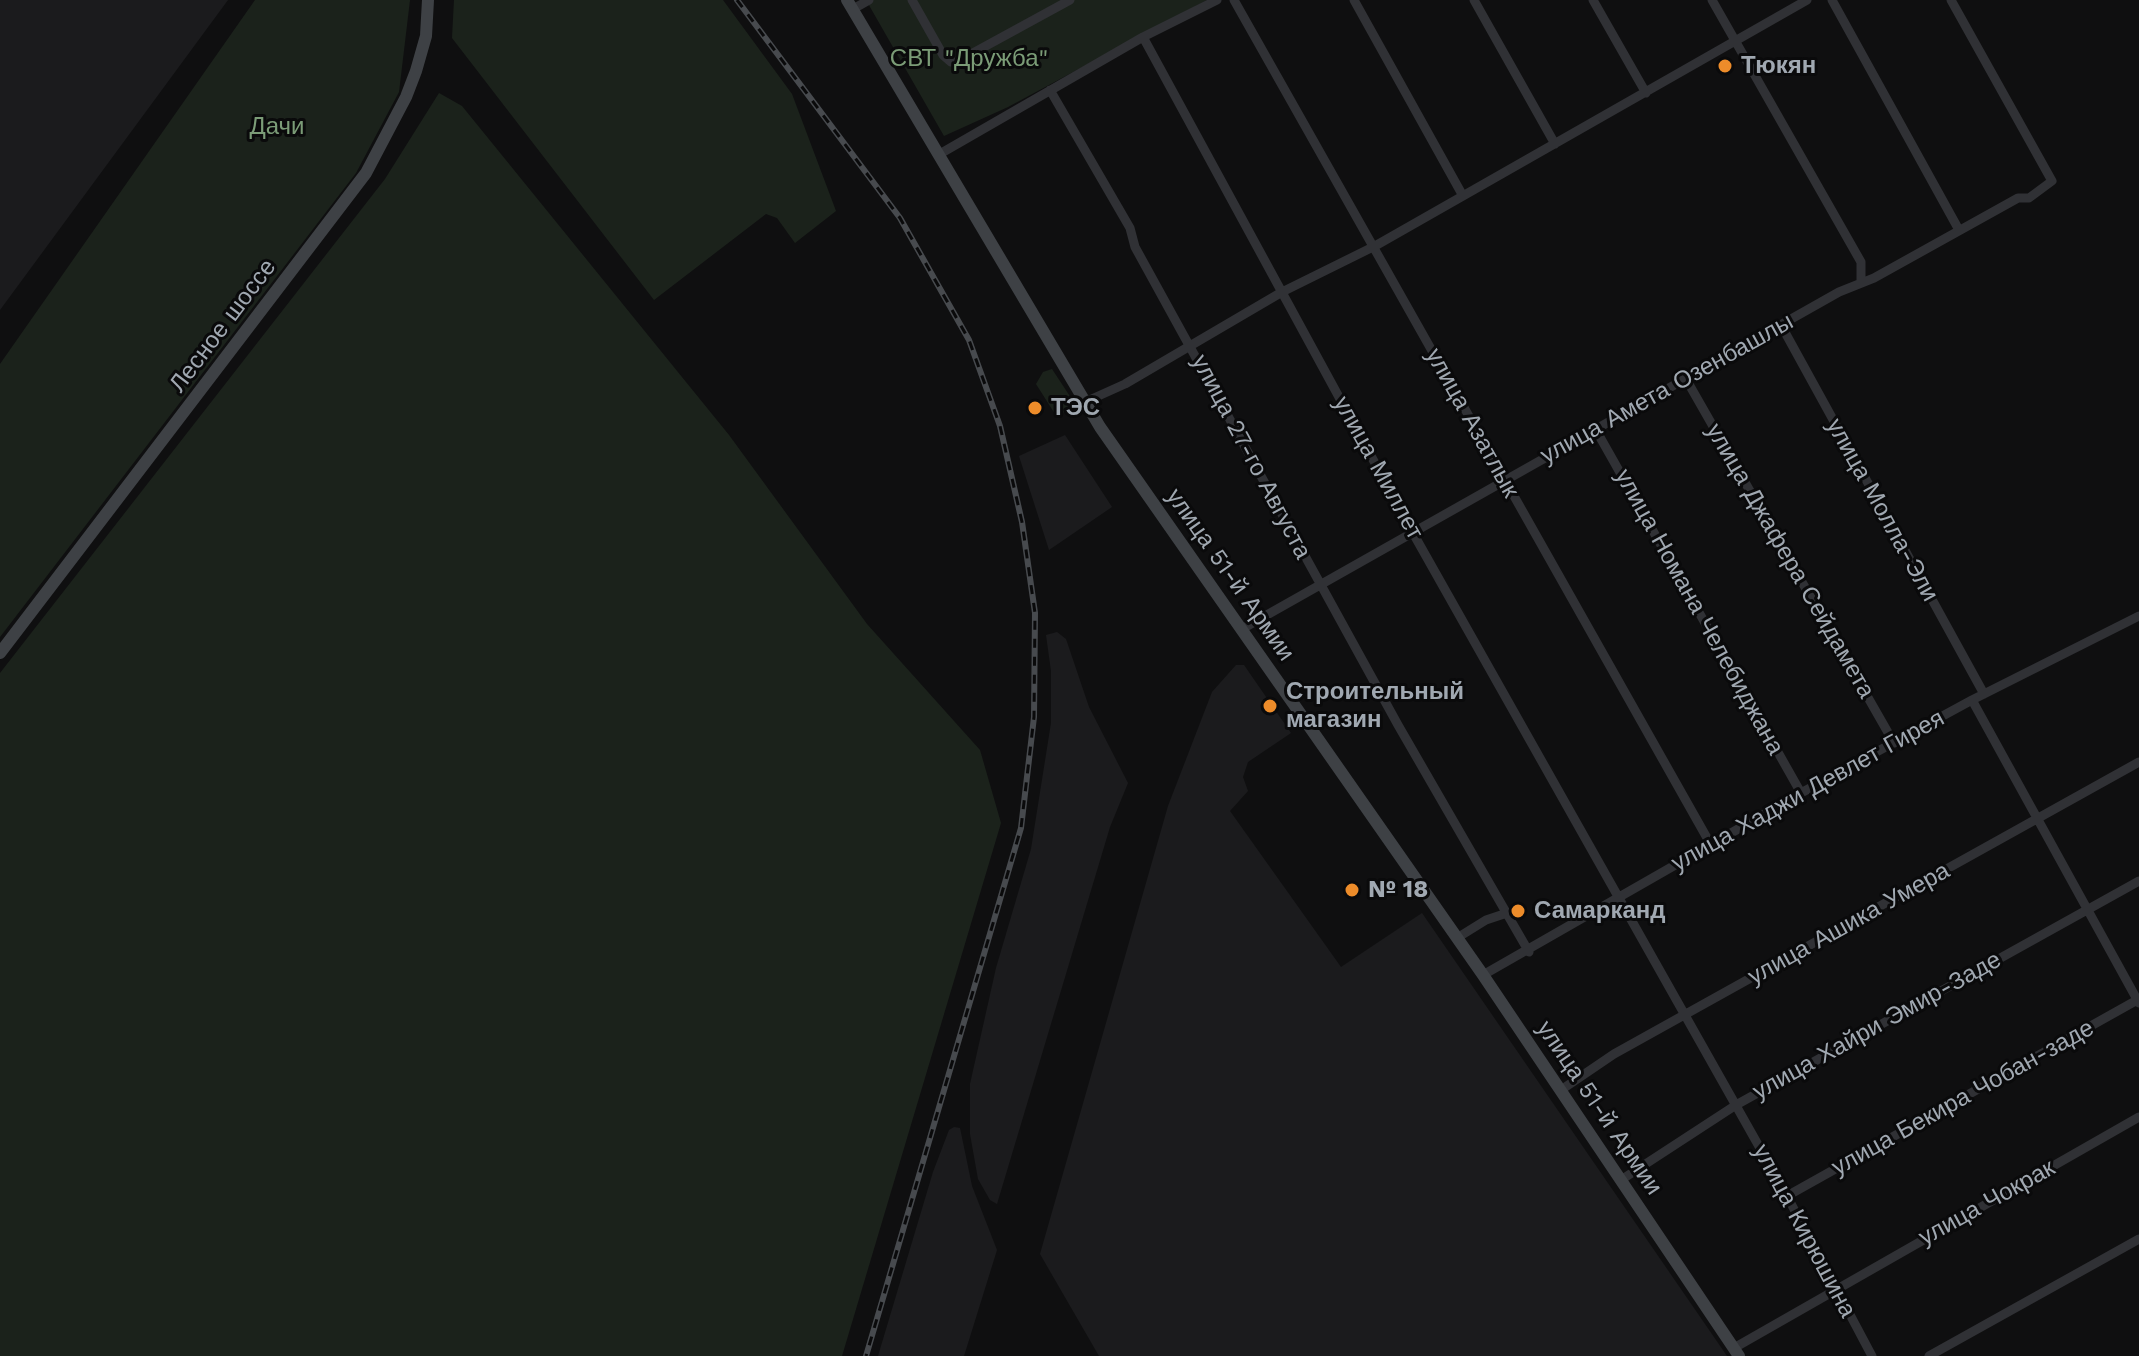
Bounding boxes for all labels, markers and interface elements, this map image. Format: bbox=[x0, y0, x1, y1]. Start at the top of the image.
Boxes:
park label: СВТ "Дружба" bbox=[890, 45, 1048, 73]
place label: Тюкян bbox=[1741, 52, 1816, 80]
marker: Тюкян bbox=[1716, 57, 1734, 75]
park label: Дачи bbox=[250, 113, 304, 141]
street label: Лесное шоссе bbox=[164, 254, 282, 398]
street label: улица Амета Озенбашлы bbox=[1536, 307, 1798, 471]
street label: улица Азатлык bbox=[1419, 343, 1525, 503]
street label: улица 27-го Августа bbox=[1185, 350, 1317, 564]
street label: улица Миллет bbox=[1327, 391, 1429, 545]
place label: ТЭС bbox=[1051, 394, 1100, 422]
marker: ТЭС bbox=[1026, 399, 1044, 417]
street label: улица Молла-Эли bbox=[1820, 414, 1944, 606]
street label: улица Джафера Сейдамета bbox=[1699, 419, 1881, 703]
street label: улица Номана Челебиджана bbox=[1608, 464, 1790, 760]
street label: улица 51-й Армии bbox=[1160, 483, 1300, 667]
place label: Строительный магазин bbox=[1286, 678, 1464, 734]
marker: Строительный магазин bbox=[1261, 697, 1279, 715]
street label: улица Хаджи Девлет Гирея bbox=[1667, 704, 1949, 878]
street label: улица Ашика Умера bbox=[1743, 857, 1955, 991]
place label: № 18 bbox=[1368, 876, 1428, 904]
marker: № 18 bbox=[1343, 881, 1361, 899]
place label: Самарканд bbox=[1534, 897, 1666, 925]
marker: Самарканд bbox=[1509, 902, 1527, 920]
street label: улица Хайри Эмир-Заде bbox=[1748, 946, 2006, 1106]
street label: улица Бекира Чобан-заде bbox=[1827, 1014, 2099, 1182]
street label: улица 51-й Армии bbox=[1530, 1015, 1668, 1201]
street label: улица Кирюшина bbox=[1746, 1139, 1862, 1323]
street label: улица Чокрак bbox=[1914, 1154, 2060, 1252]

